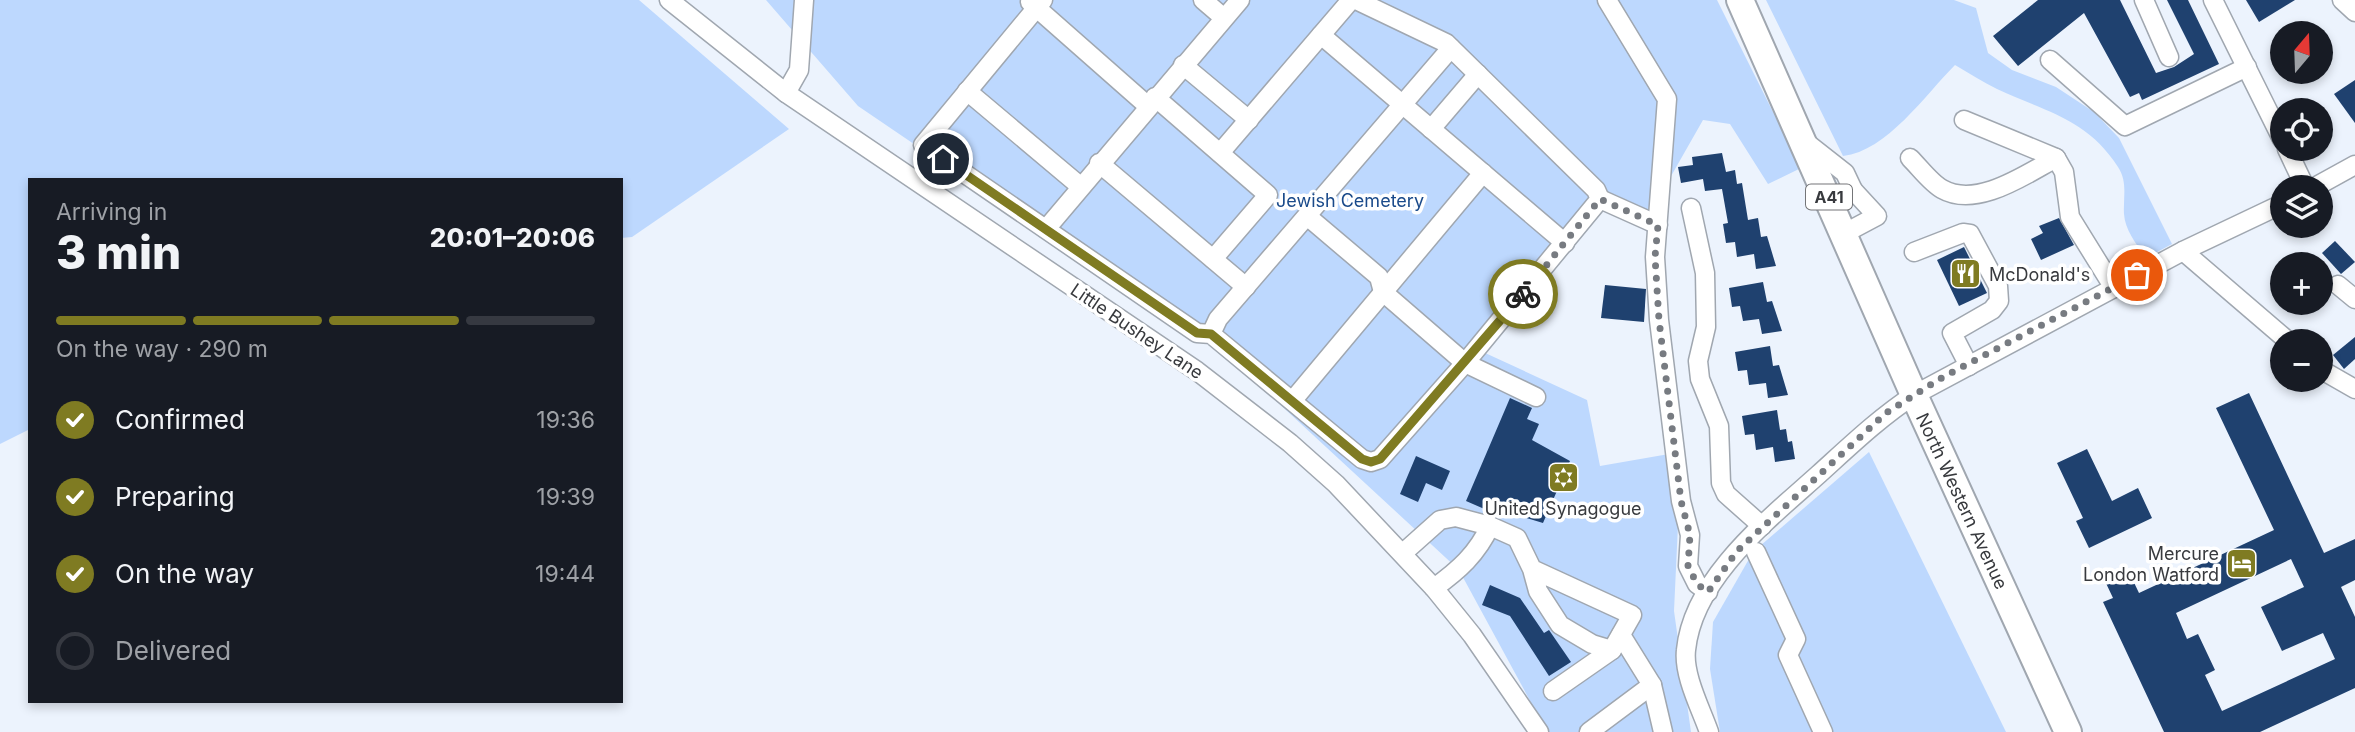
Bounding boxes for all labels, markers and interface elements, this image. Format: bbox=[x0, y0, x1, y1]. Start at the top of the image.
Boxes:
north arrow bbox=[2270, 21, 2333, 84]
map controls bbox=[2270, 21, 2333, 392]
button: locate bbox=[2270, 98, 2333, 161]
pin bbox=[913, 129, 973, 189]
icon: home bbox=[924, 140, 962, 178]
button: layers bbox=[2270, 175, 2333, 238]
road number: A41 bbox=[1806, 184, 1852, 210]
park label: Jewish Cemetery bbox=[1276, 190, 1424, 211]
text: Arriving in bbox=[56, 198, 167, 226]
text: 20:01–20:06 bbox=[430, 222, 595, 253]
text: 3 min bbox=[56, 224, 181, 280]
pin bbox=[2107, 245, 2167, 305]
button: + bbox=[2270, 252, 2333, 315]
icon: bag bbox=[2118, 256, 2156, 294]
restaurant icon: McDonald's bbox=[1949, 257, 1983, 291]
courier bbox=[1488, 259, 1558, 329]
place label: McDonald's bbox=[1989, 264, 2090, 285]
icon: bike bbox=[1504, 275, 1542, 313]
street label: Little Bushey Lane bbox=[1067, 279, 1207, 383]
button: − bbox=[2270, 329, 2333, 392]
text: On the way · 290 m bbox=[56, 335, 268, 363]
icon: check bbox=[56, 401, 94, 439]
text: Confirmed bbox=[115, 404, 245, 435]
text: 19:36 bbox=[536, 406, 595, 434]
street label: North Western Avenue bbox=[1912, 410, 2012, 592]
synagogue icon: United Synagogue bbox=[1546, 460, 1580, 494]
icon: check bbox=[56, 478, 94, 516]
text: Preparing bbox=[115, 481, 235, 512]
text: 19:39 bbox=[536, 483, 595, 511]
place label: United Synagogue bbox=[1484, 498, 1642, 519]
place label: Mercure London Watford bbox=[2083, 543, 2219, 585]
hotel icon: Mercure London Watford bbox=[2225, 546, 2259, 580]
icon: check bbox=[56, 555, 94, 593]
text: On the way bbox=[115, 558, 254, 589]
text: 19:44 bbox=[535, 560, 595, 588]
text: Delivered bbox=[115, 635, 231, 666]

